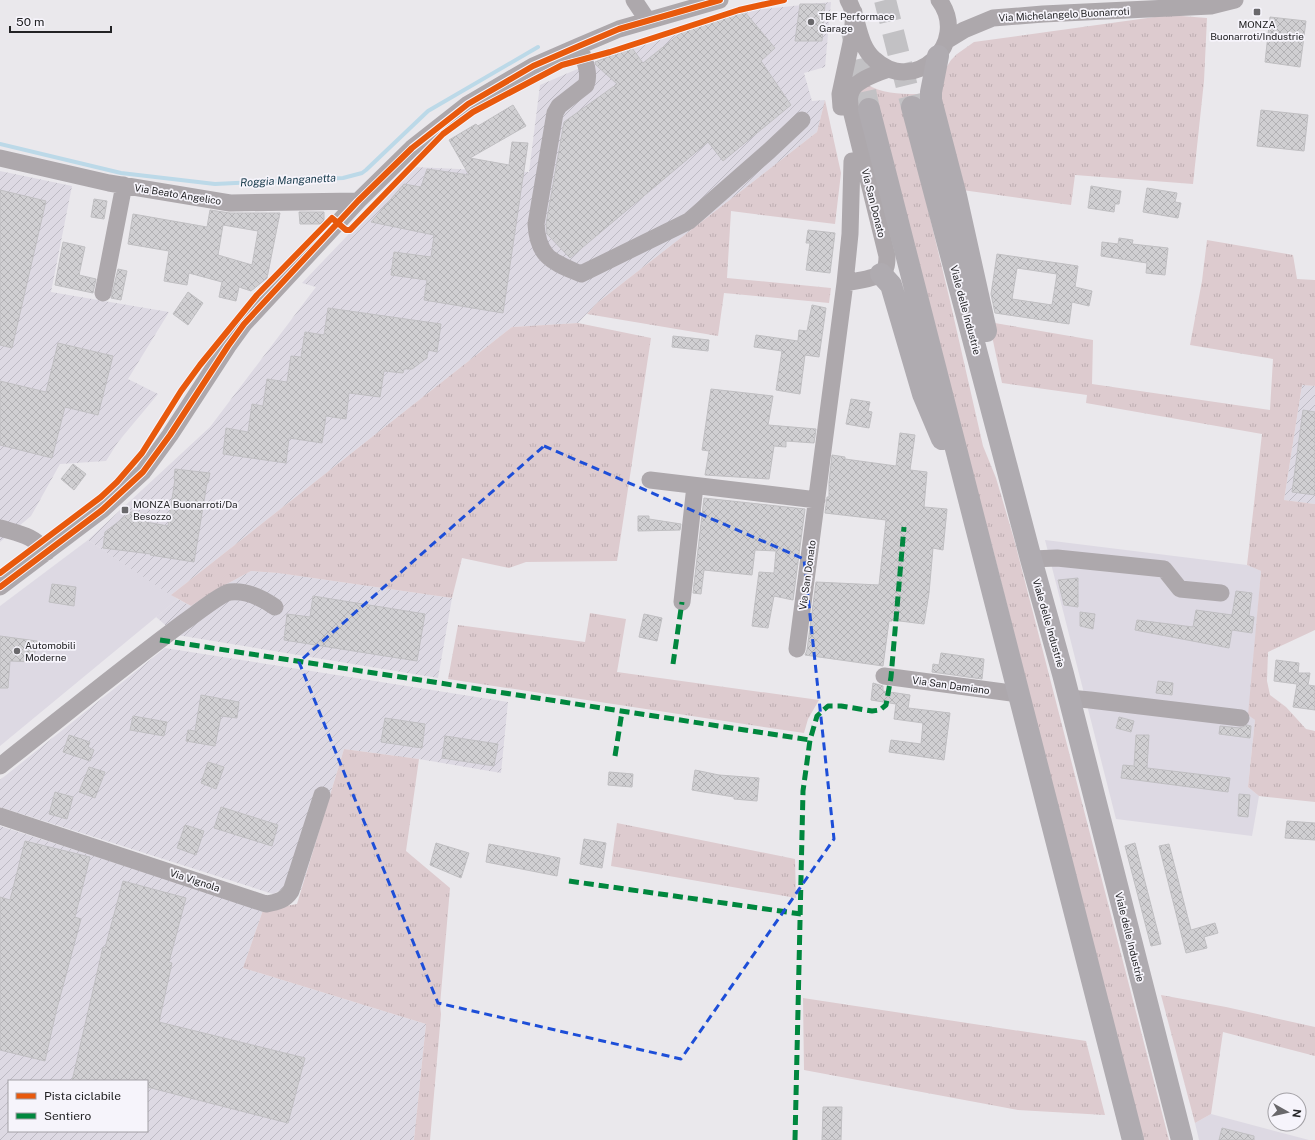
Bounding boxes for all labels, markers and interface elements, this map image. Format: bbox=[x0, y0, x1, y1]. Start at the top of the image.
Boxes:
street label: Via Michelangelo Buonarroti bbox=[998, 5, 1130, 23]
marker: MONZA Buonarroti/Industrie bbox=[1252, 7, 1262, 17]
scale bar bbox=[10, 8, 111, 34]
place label: TBF Performace Garage bbox=[819, 10, 895, 34]
text: 50 m bbox=[16, 15, 44, 29]
marker: TBF Performace Garage bbox=[806, 17, 816, 27]
place label: MONZA Buonarroti/Industrie bbox=[1210, 18, 1304, 42]
street label: Via San Donato bbox=[860, 167, 888, 239]
water label: Roggia Manganetta bbox=[240, 171, 336, 189]
street label: Via Beato Angelico bbox=[134, 181, 223, 207]
street label: Viale delle Industrie bbox=[948, 264, 984, 356]
place label: MONZA Buonarroti/Da Besozzo bbox=[133, 498, 238, 522]
marker: MONZA Buonarroti/Da Besozzo bbox=[120, 505, 130, 515]
street label: Via San Donato bbox=[796, 539, 818, 611]
street label: Viale delle Industrie bbox=[1031, 577, 1068, 669]
place label: Automobili Moderne bbox=[25, 639, 76, 663]
marker: Automobili Moderne bbox=[12, 646, 22, 656]
street label: Via San Damiano bbox=[911, 674, 991, 696]
street label: Via Vignola bbox=[168, 866, 222, 894]
street label: Viale delle Industrie bbox=[1113, 891, 1147, 983]
legend bbox=[8, 1080, 148, 1132]
text: Pista ciclabile bbox=[44, 1089, 121, 1103]
north arrow bbox=[1267, 1092, 1307, 1132]
text: N bbox=[1290, 1108, 1303, 1118]
text: Sentiero bbox=[44, 1109, 92, 1123]

